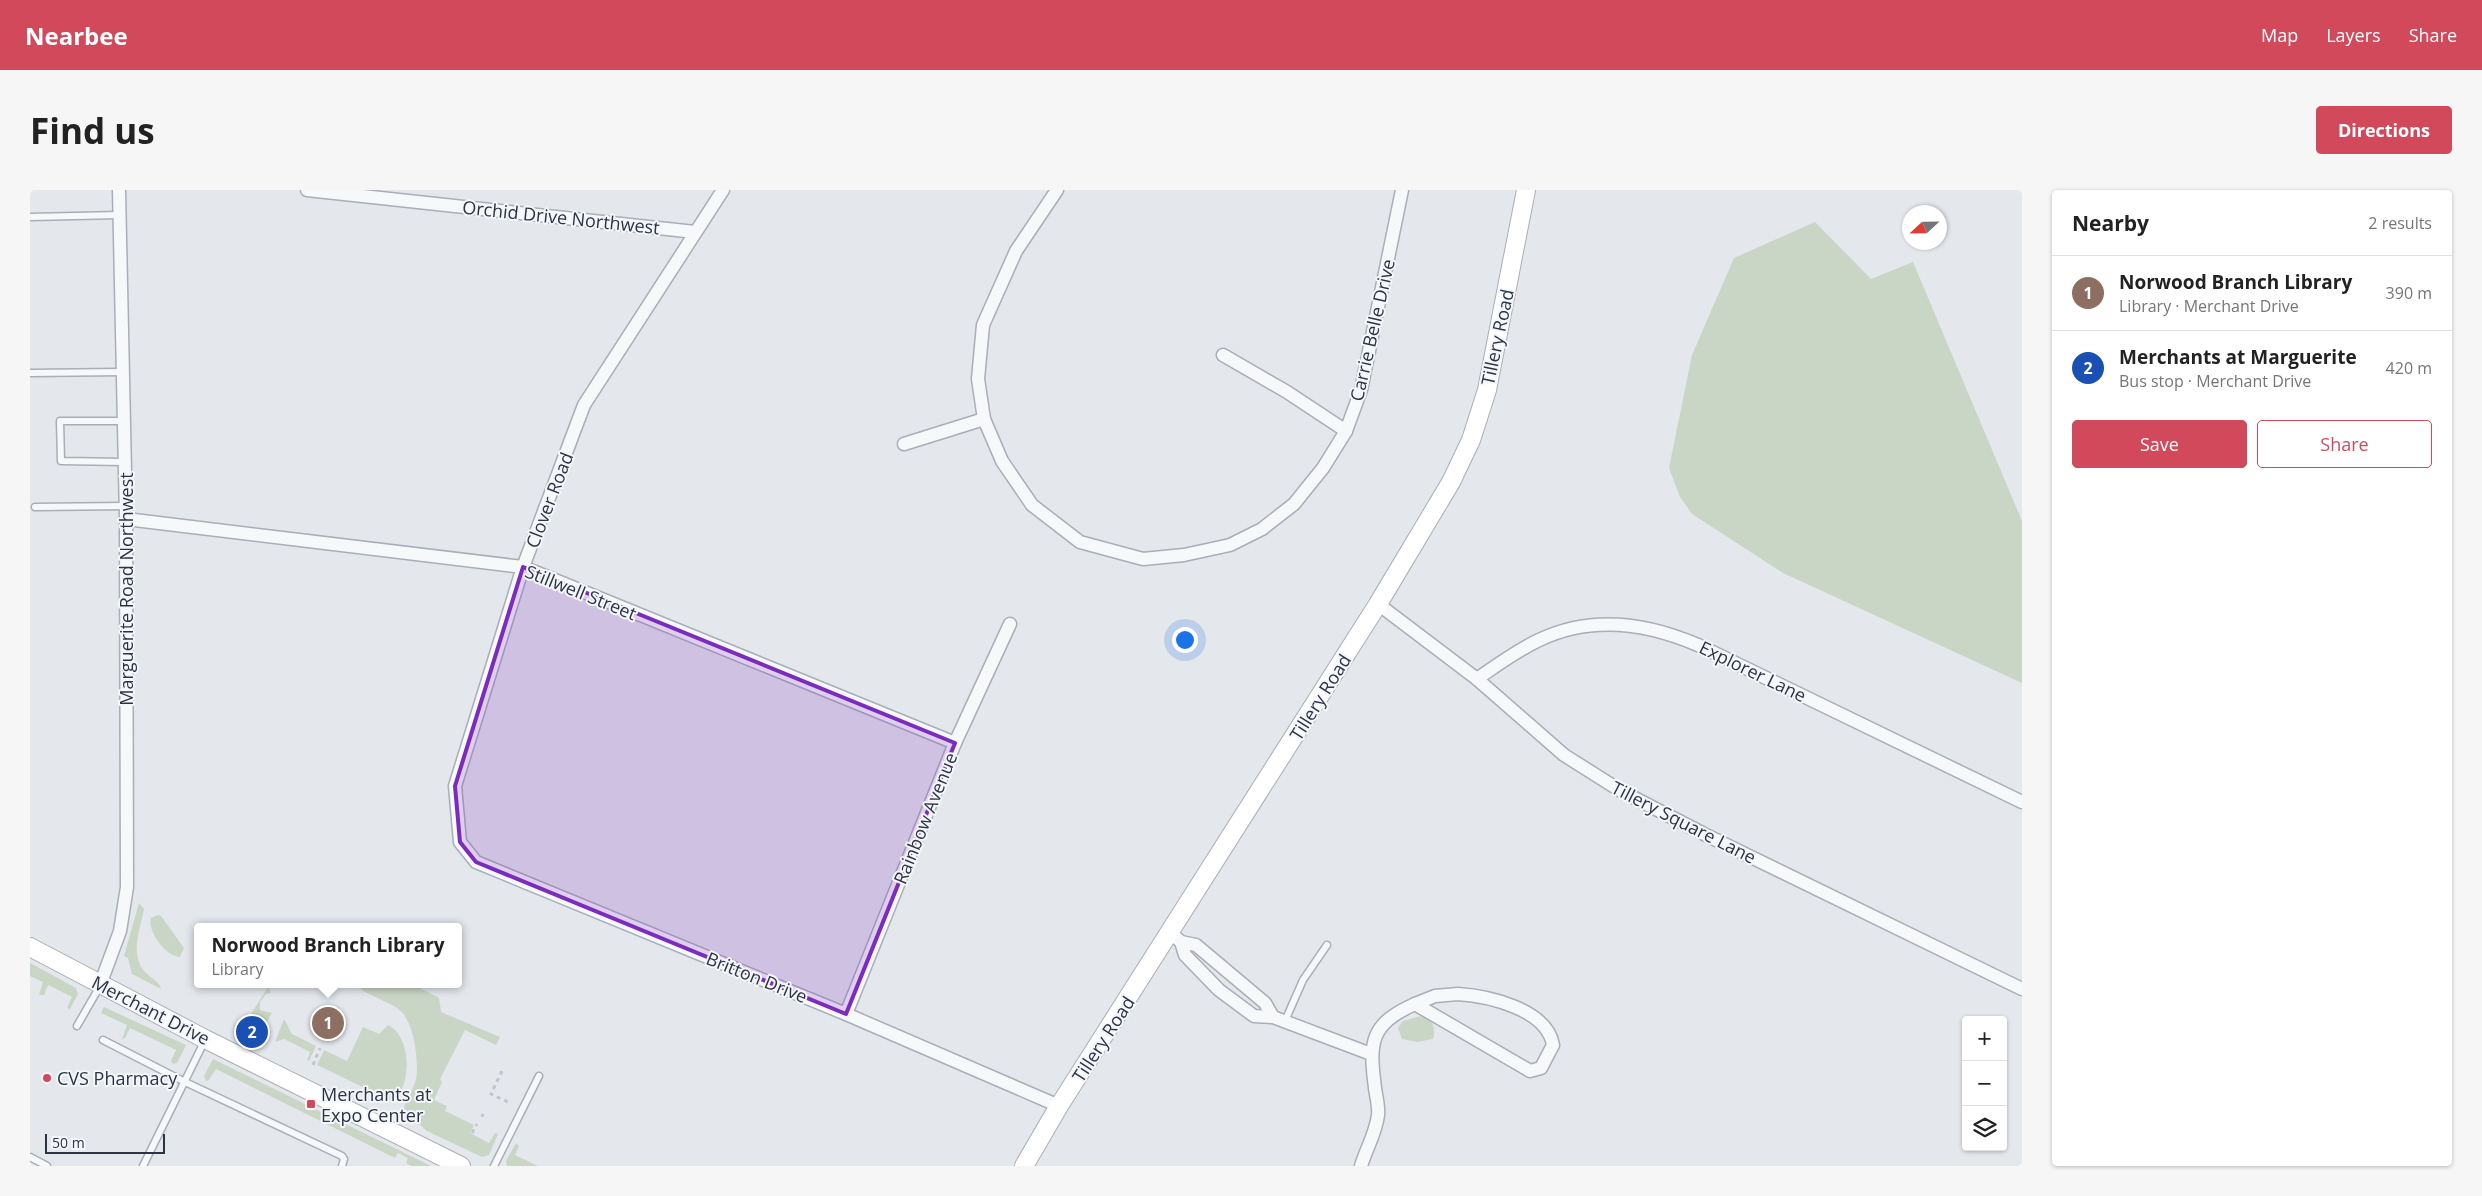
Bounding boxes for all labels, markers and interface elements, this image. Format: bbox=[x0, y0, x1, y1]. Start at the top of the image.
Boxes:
text: Nearbee bbox=[25, 19, 128, 52]
text: Map bbox=[2261, 23, 2298, 47]
text: Layers bbox=[2326, 23, 2381, 47]
text: Share bbox=[2409, 23, 2457, 47]
button: Directions bbox=[2316, 106, 2452, 154]
text: Find us bbox=[30, 107, 155, 154]
street label: Orchid Drive Northwest bbox=[461, 195, 661, 239]
north arrow bbox=[1902, 205, 1947, 250]
text: Nearby bbox=[2072, 209, 2149, 237]
text: 2 results bbox=[2368, 212, 2432, 234]
street label: Carrie Belle Drive bbox=[1344, 257, 1400, 403]
text: Norwood Branch Library bbox=[2119, 269, 2352, 295]
text: 1 bbox=[2083, 282, 2093, 304]
text: 390 m bbox=[2386, 282, 2432, 304]
street label: Tillery Road bbox=[1475, 287, 1519, 387]
text: Library · Merchant Drive bbox=[2119, 295, 2299, 317]
text: Merchants at Marguerite bbox=[2119, 344, 2357, 370]
text: 2 bbox=[2083, 357, 2093, 379]
text: 420 m bbox=[2386, 357, 2432, 379]
text: Bus stop · Merchant Drive bbox=[2119, 370, 2311, 392]
button: Save bbox=[2072, 420, 2247, 468]
button: Share bbox=[2257, 420, 2432, 468]
street label: Clover Road bbox=[520, 449, 578, 551]
street label: Marguerite Road Northwest bbox=[114, 472, 138, 706]
street label: Stillwell Street bbox=[522, 559, 640, 625]
your location bbox=[1172, 627, 1198, 653]
street label: Explorer Lane bbox=[1696, 635, 1810, 707]
street label: Tillery Road bbox=[1284, 649, 1356, 745]
street label: Rainbow Avenue bbox=[888, 749, 962, 887]
street label: Tillery Square Lane bbox=[1608, 775, 1760, 869]
popup bbox=[194, 923, 462, 988]
text: Norwood Branch Library bbox=[211, 932, 445, 958]
street label: Britton Drive bbox=[703, 946, 811, 1008]
text: Library bbox=[211, 958, 264, 980]
street label: Merchant Drive bbox=[88, 970, 214, 1050]
street label: Tillery Road bbox=[1066, 992, 1140, 1086]
pin: 1 bbox=[312, 1004, 344, 1042]
pin: 2 bbox=[236, 1013, 268, 1051]
map controls bbox=[1962, 1016, 2007, 1151]
button: + bbox=[1962, 1016, 2007, 1061]
button: − bbox=[1962, 1061, 2007, 1106]
place label: CVS Pharmacy bbox=[57, 1066, 178, 1090]
marker: CVS Pharmacy bbox=[41, 1072, 53, 1084]
place label: Merchants at Expo Center bbox=[321, 1082, 431, 1127]
marker: Merchants at Expo Center bbox=[305, 1098, 317, 1110]
button: layers bbox=[1962, 1106, 2007, 1151]
scale bar bbox=[45, 1131, 165, 1154]
text: 50 m bbox=[52, 1133, 85, 1152]

